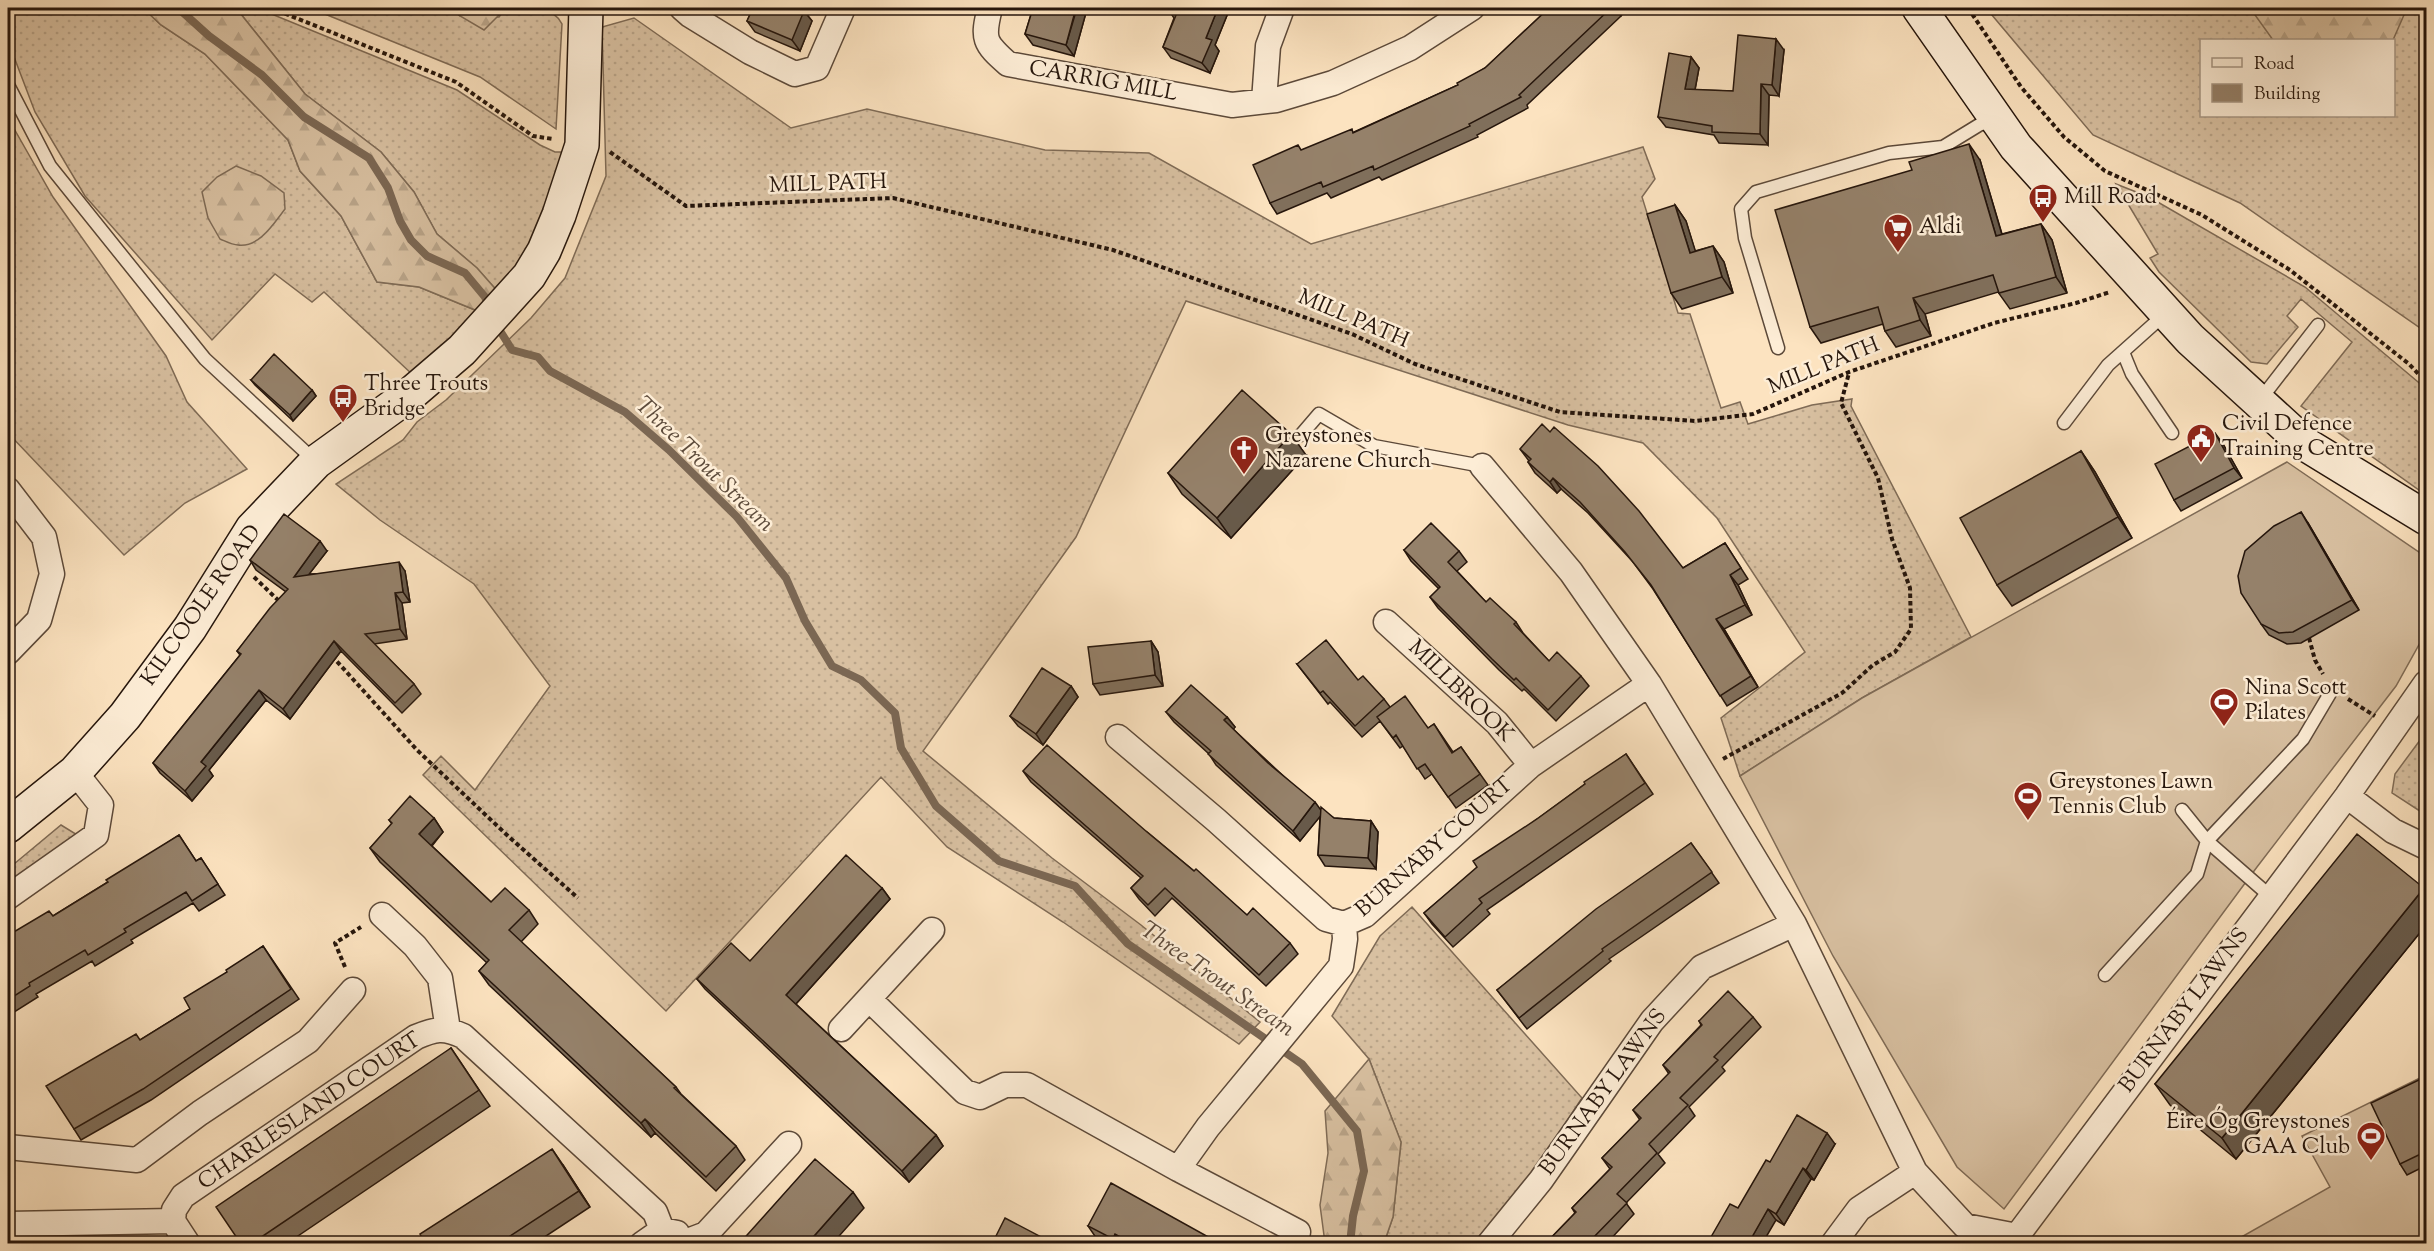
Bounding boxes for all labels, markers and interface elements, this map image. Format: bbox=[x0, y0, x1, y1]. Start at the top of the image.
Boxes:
legend bbox=[2200, 39, 2395, 117]
text: Road bbox=[2254, 52, 2294, 78]
street label: CARRIG MILL bbox=[1026, 53, 1180, 111]
text: Building bbox=[2254, 82, 2320, 108]
street label: MILL PATH bbox=[769, 167, 887, 203]
bus stop icon: Mill Road bbox=[2027, 182, 2059, 224]
place label: Mill Road bbox=[2064, 182, 2157, 214]
supermarket icon: Aldi bbox=[1882, 212, 1914, 254]
place label: Aldi bbox=[1919, 212, 1961, 244]
street label: MILL PATH bbox=[1293, 282, 1413, 358]
street label: MILL PATH bbox=[1763, 330, 1885, 404]
place label: Three Trouts Bridge bbox=[364, 369, 488, 426]
bus stop icon: Three Trouts Bridge bbox=[327, 382, 359, 424]
water label: Three Trout Stream bbox=[627, 389, 781, 541]
place label: Civil Defence Training Centre bbox=[2222, 409, 2374, 466]
place label: Greystones Nazarene Church bbox=[1265, 421, 1431, 478]
public building icon: Civil Defence Training Centre bbox=[2185, 422, 2217, 464]
church icon: Greystones Nazarene Church bbox=[1228, 434, 1260, 476]
street label: KILCOOLE ROAD bbox=[134, 519, 270, 693]
street label: MILLBROOK bbox=[1400, 633, 1520, 751]
place label: Nina Scott Pilates bbox=[2245, 673, 2347, 730]
sports icon: Nina Scott Pilates bbox=[2208, 686, 2240, 728]
place label: Greystones Lawn Tennis Club bbox=[2049, 767, 2213, 824]
street label: BURNABY COURT bbox=[1349, 770, 1521, 926]
sports icon: Greystones Lawn Tennis Club bbox=[2012, 780, 2044, 822]
water label: Three Trout Stream bbox=[1133, 914, 1301, 1046]
street label: BURNABY LAWNS bbox=[2112, 922, 2258, 1100]
street label: BURNABY LAWNS bbox=[1532, 1003, 1676, 1183]
street label: CHARLESLAND COURT bbox=[192, 1025, 428, 1199]
place label: Éire Óg Greystones GAA Club bbox=[2166, 1106, 2350, 1164]
sports icon: Éire Óg Greystones GAA Club bbox=[2355, 1120, 2387, 1162]

